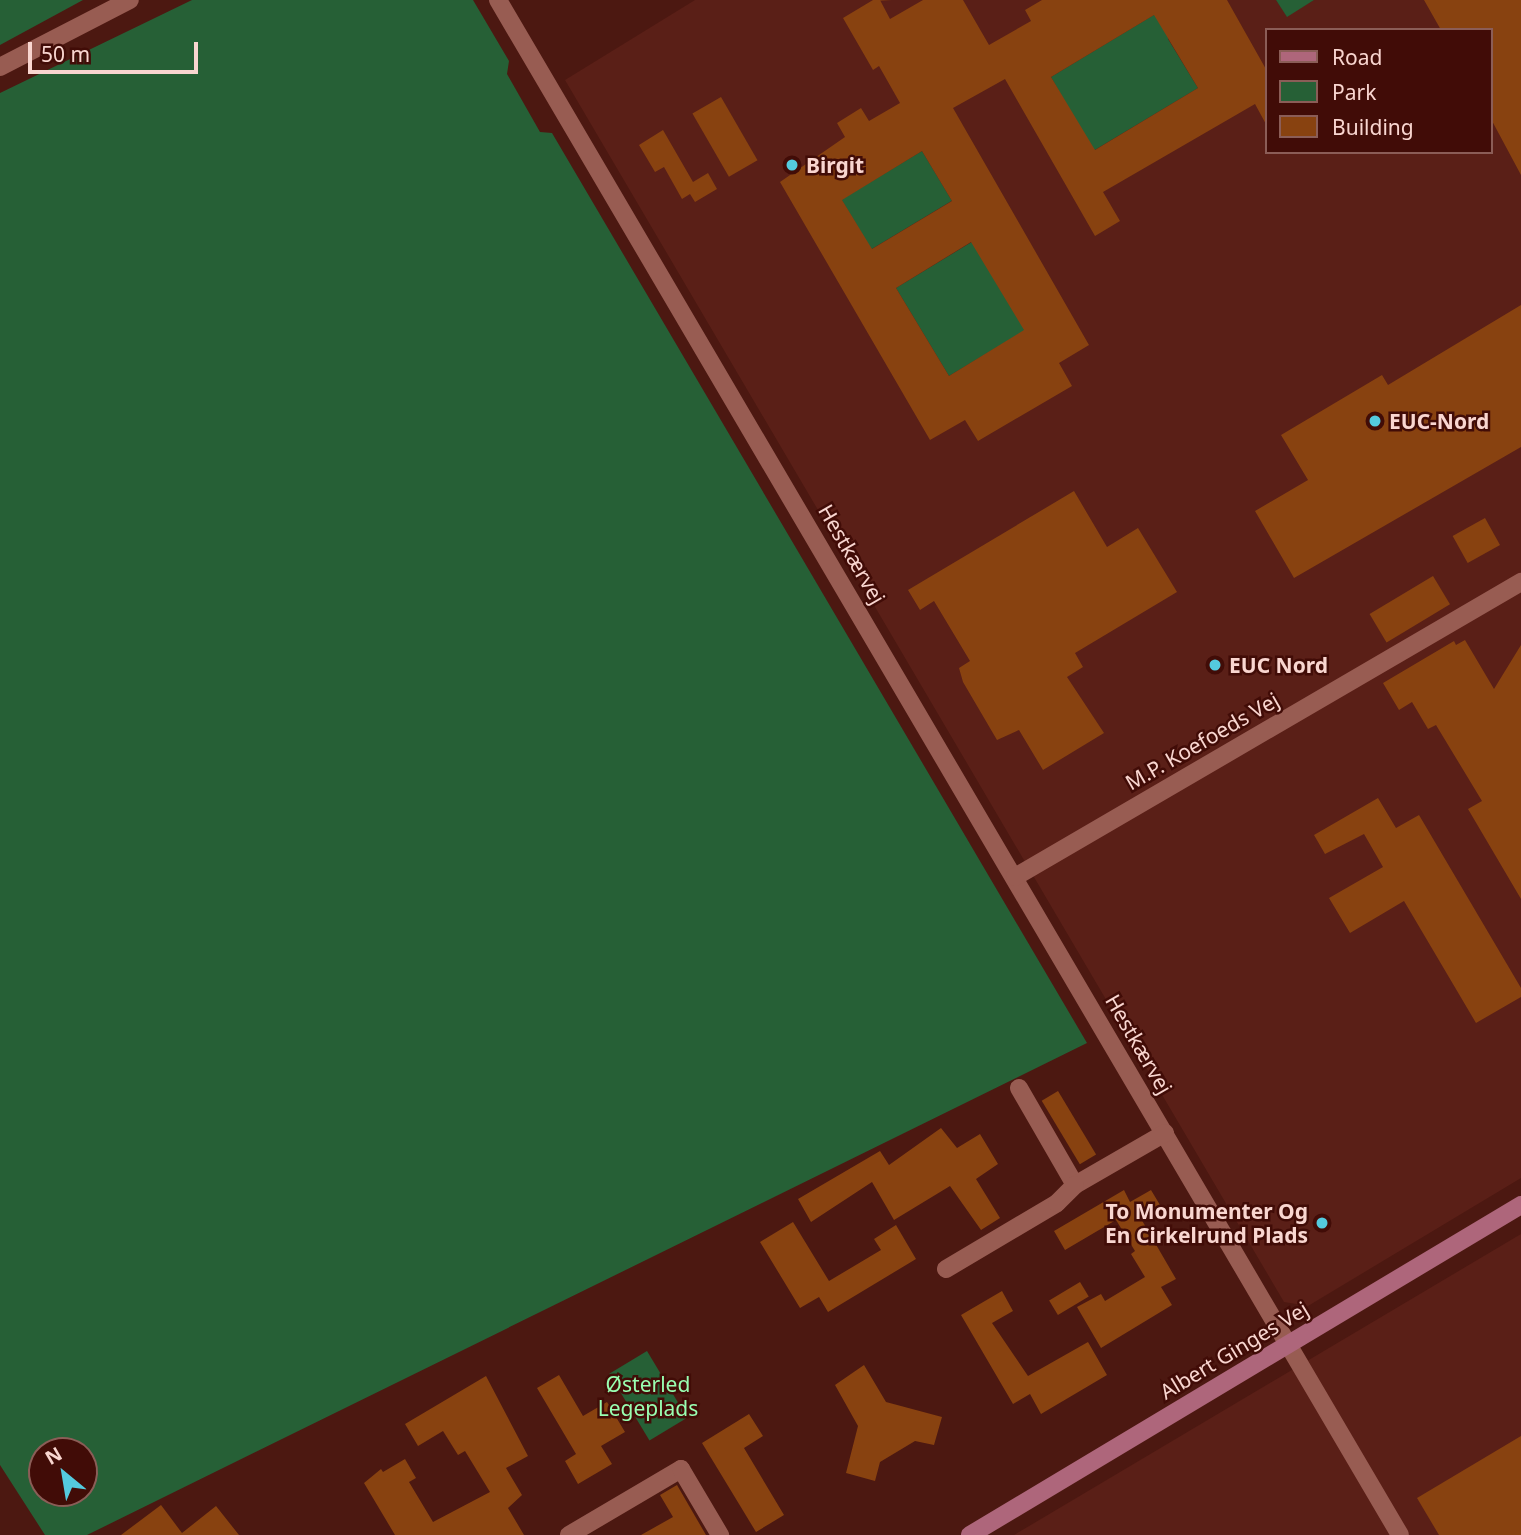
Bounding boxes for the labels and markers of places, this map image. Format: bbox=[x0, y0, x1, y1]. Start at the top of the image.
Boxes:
place label: Birgit bbox=[806, 152, 864, 178]
marker: Birgit bbox=[784, 157, 800, 173]
place label: EUC-Nord bbox=[1389, 408, 1489, 434]
marker: EUC-Nord bbox=[1367, 413, 1383, 429]
place label: EUC Nord bbox=[1229, 652, 1328, 678]
marker: EUC Nord bbox=[1207, 657, 1223, 673]
place label: To Monumenter Og En Cirkelrund Plads bbox=[1105, 1198, 1308, 1248]
marker: To Monumenter Og En Cirkelrund Plads bbox=[1314, 1215, 1330, 1231]

